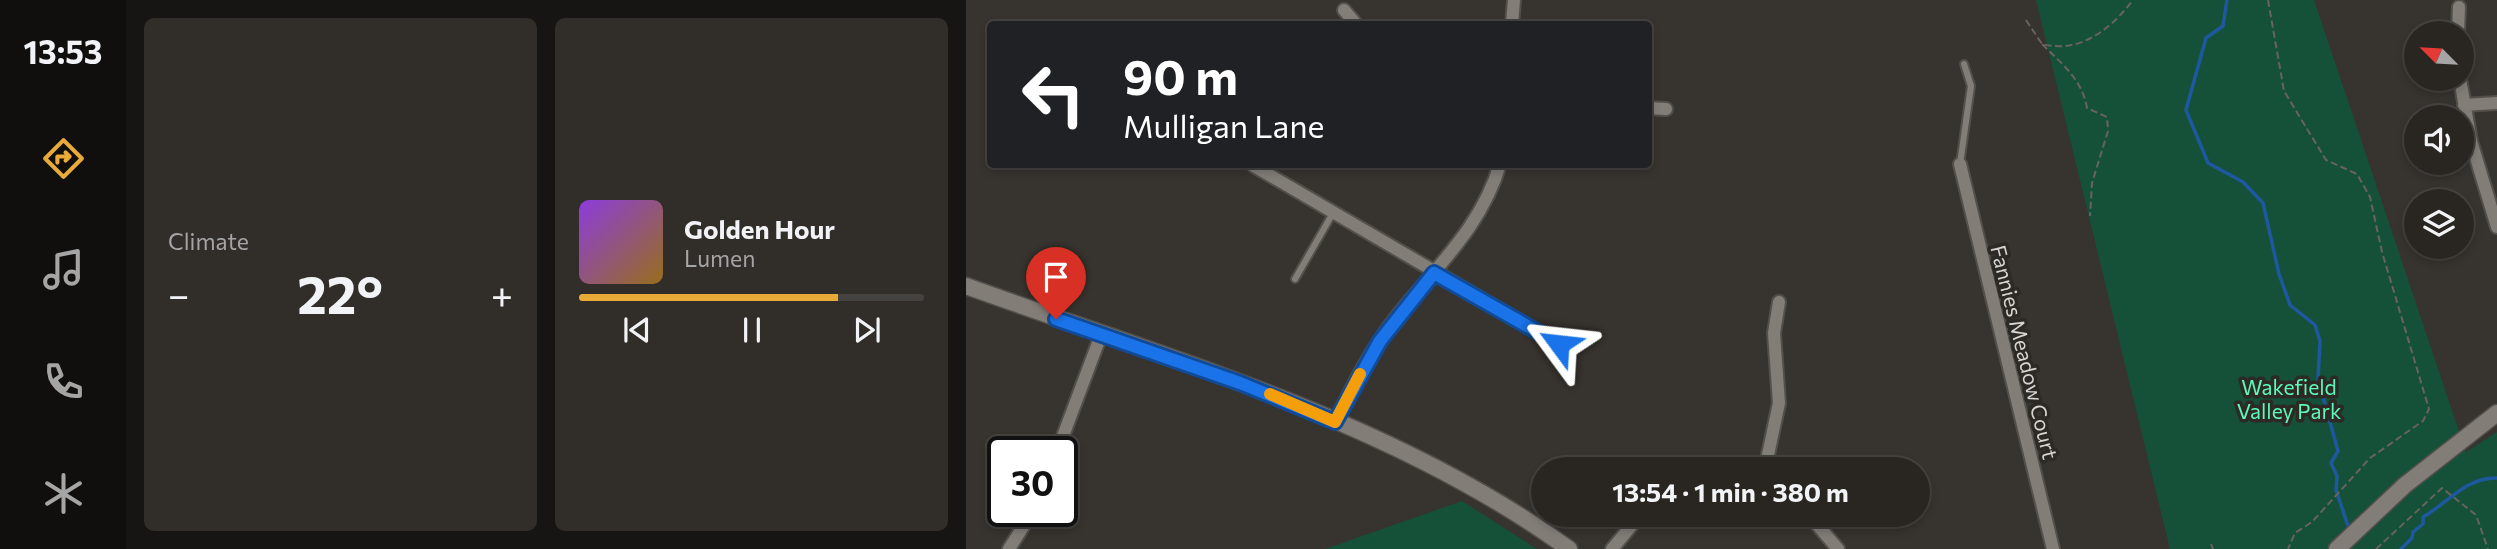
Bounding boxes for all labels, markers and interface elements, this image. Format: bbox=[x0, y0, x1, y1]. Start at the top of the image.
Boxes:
north arrow bbox=[2404, 21, 2474, 91]
map controls bbox=[2404, 21, 2474, 259]
text: 13:53 bbox=[24, 31, 102, 71]
text: 90 m bbox=[1123, 45, 1238, 105]
icon: left bbox=[1008, 49, 1099, 140]
text: Mulligan Lane bbox=[1123, 105, 1325, 145]
button: sound bbox=[2404, 105, 2474, 175]
icon: directions bbox=[39, 134, 88, 183]
button: layers bbox=[2404, 189, 2474, 259]
text: Golden Hour bbox=[684, 213, 835, 244]
text: Climate bbox=[168, 227, 249, 255]
street label: Fannies Meadow Court bbox=[1986, 242, 2064, 462]
text: Lumen bbox=[684, 244, 755, 272]
icon: music bbox=[39, 245, 88, 294]
pin bbox=[1026, 247, 1086, 319]
icon: arrive bbox=[1037, 258, 1075, 296]
text: 22° bbox=[297, 261, 383, 325]
text: − bbox=[168, 270, 190, 317]
text: + bbox=[491, 270, 513, 317]
position arrow bbox=[1522, 307, 1596, 381]
icon: previous bbox=[618, 311, 656, 349]
icon: pause bbox=[733, 311, 771, 349]
icon: next bbox=[848, 311, 886, 349]
icon: phone bbox=[39, 357, 88, 406]
park label: Wakefield Valley Park bbox=[2237, 374, 2341, 423]
speed limit sign: 30 bbox=[987, 436, 1078, 527]
icon: climate bbox=[39, 469, 88, 518]
text: 13:54 · 1 min · 380 m bbox=[1612, 476, 1849, 507]

